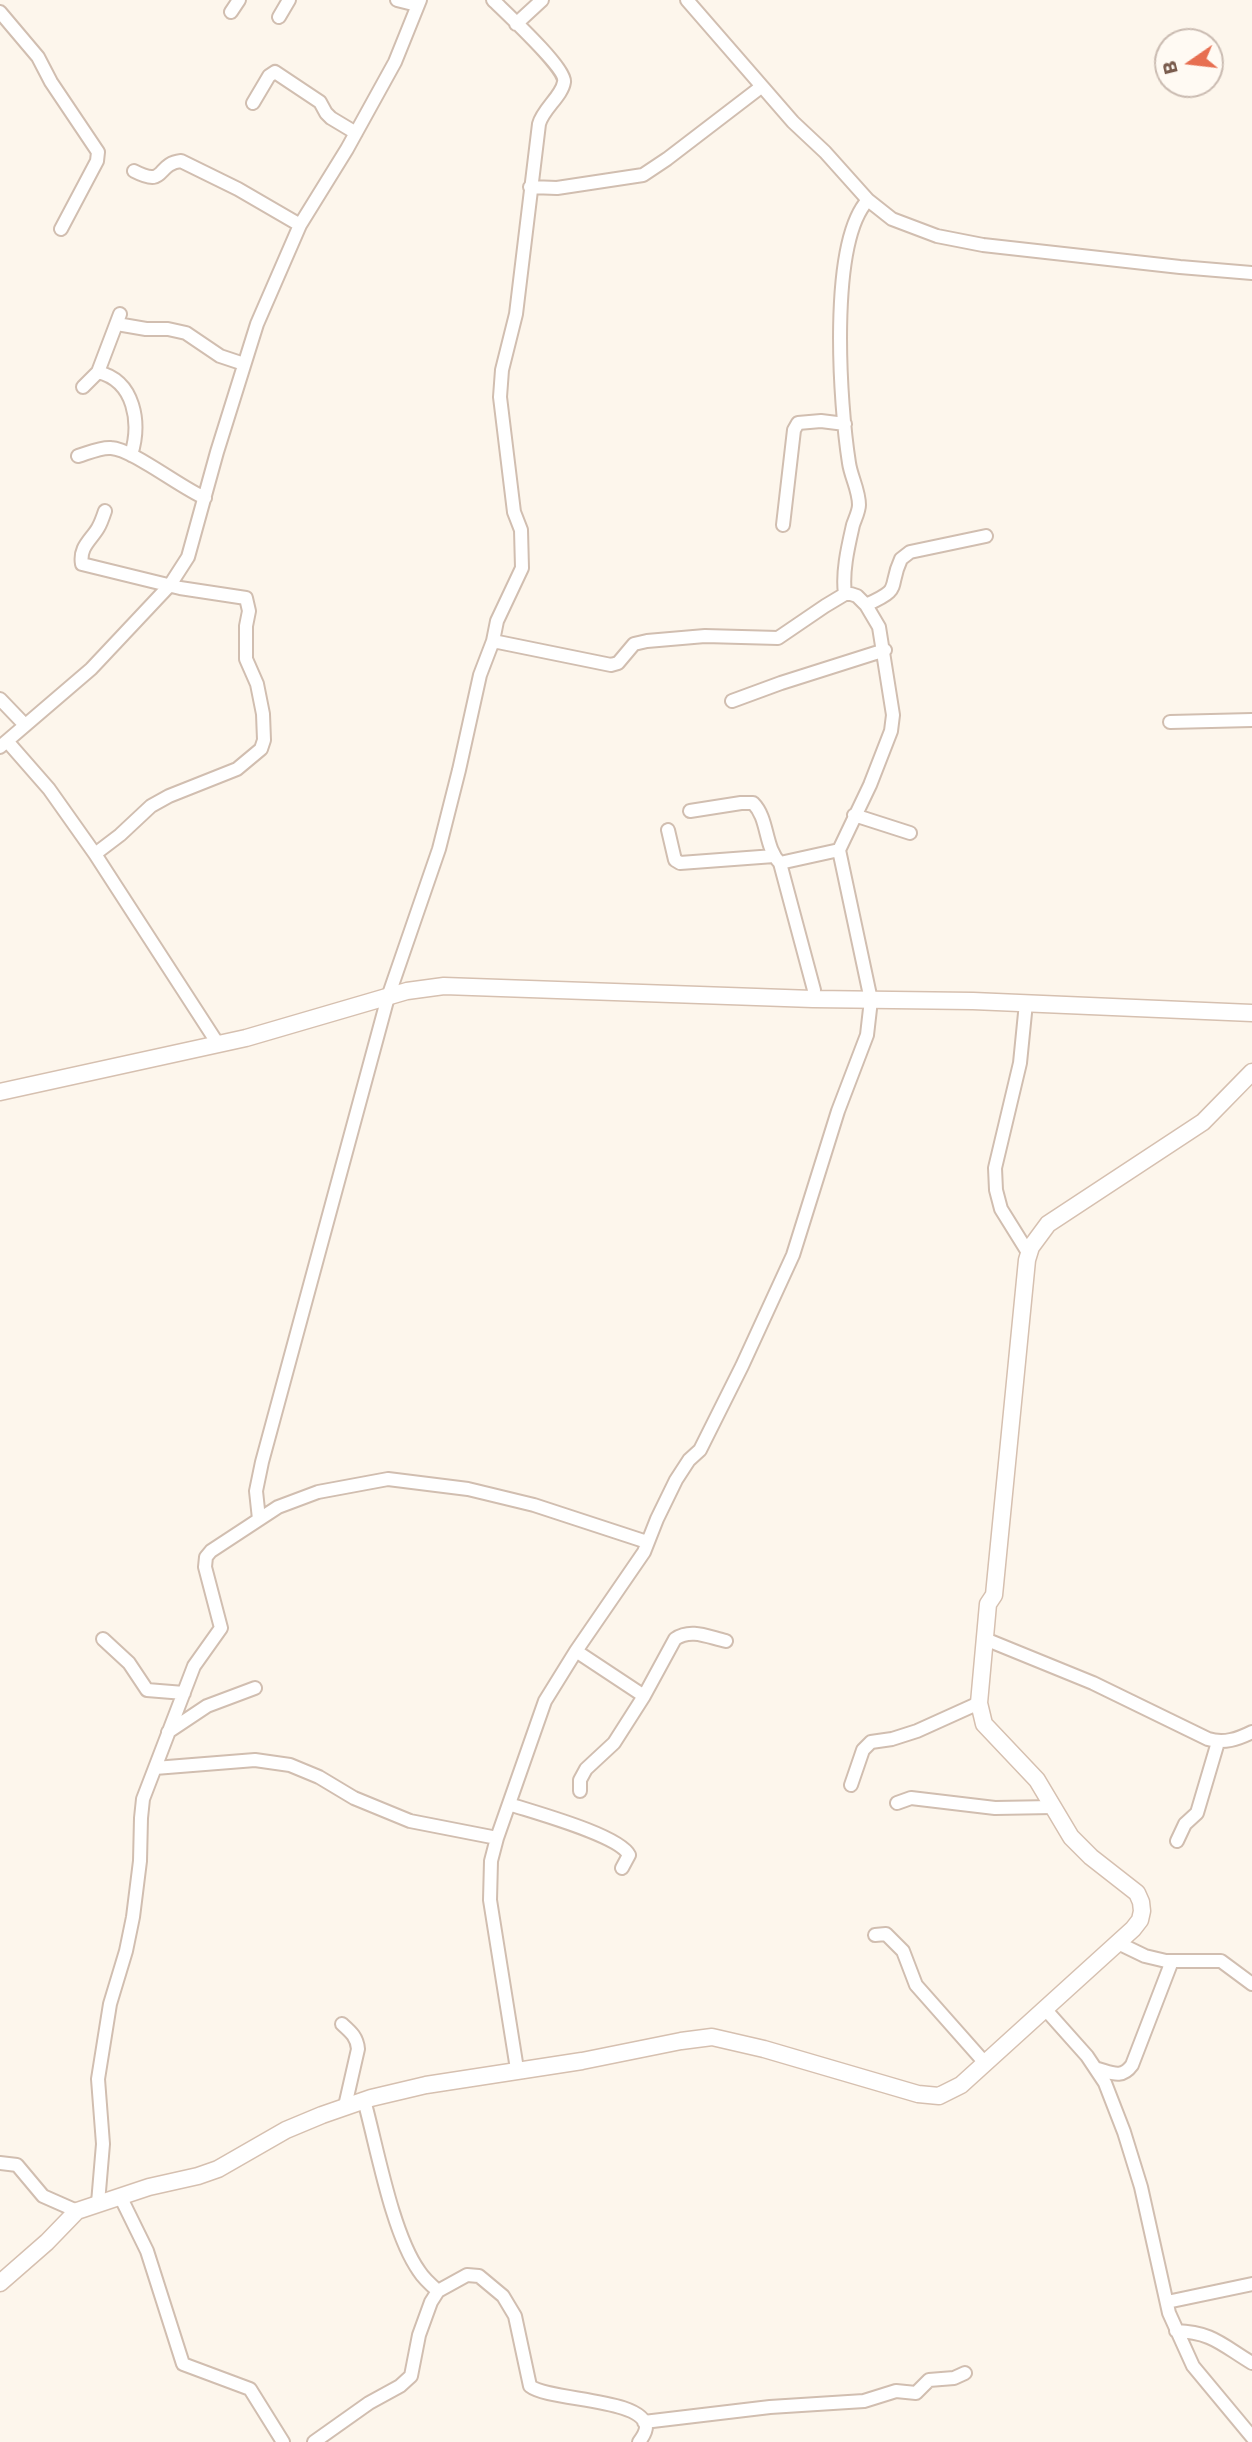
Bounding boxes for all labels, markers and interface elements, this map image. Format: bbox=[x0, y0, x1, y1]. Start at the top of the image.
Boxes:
north arrow bbox=[1154, 28, 1224, 98]
text: B bbox=[1157, 59, 1183, 77]

